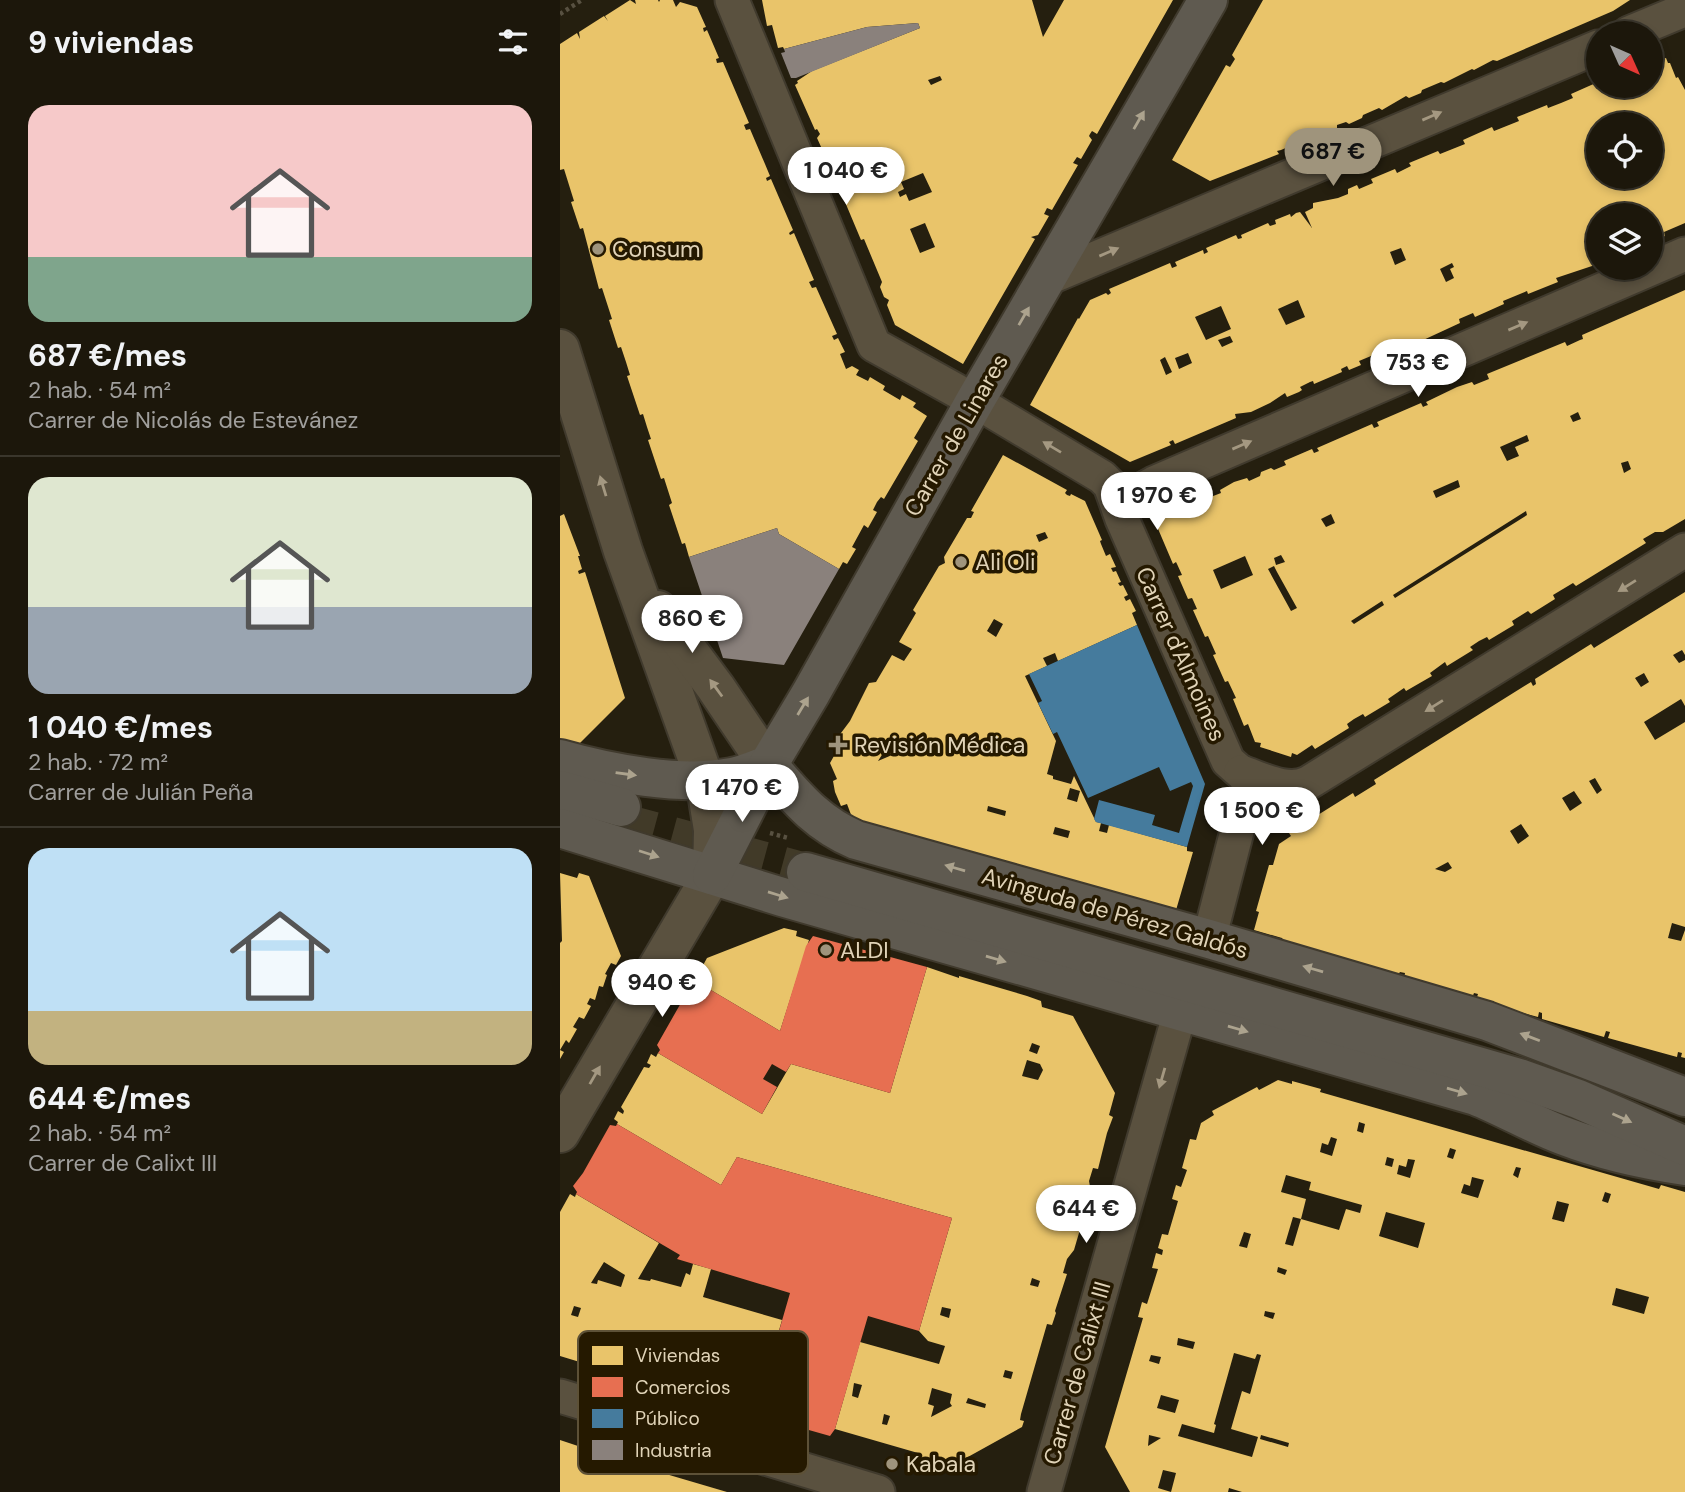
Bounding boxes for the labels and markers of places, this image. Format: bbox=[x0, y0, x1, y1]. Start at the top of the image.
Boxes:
pin: 687 € bbox=[1284, 128, 1382, 188]
pin: 1 040 € bbox=[781, 148, 911, 207]
place label: Consum bbox=[612, 234, 701, 264]
marker: Consum bbox=[590, 241, 606, 257]
pin: 753 € bbox=[1369, 340, 1467, 399]
pin: 1 970 € bbox=[1092, 472, 1222, 532]
place label: Ali Oli bbox=[975, 547, 1036, 577]
marker: Ali Oli bbox=[953, 554, 969, 570]
pin: 860 € bbox=[643, 596, 741, 655]
place label: Revisión Médica bbox=[854, 730, 1025, 760]
marker: Revisión Médica bbox=[828, 735, 848, 755]
pin: 1 470 € bbox=[677, 764, 807, 824]
pin: 1 500 € bbox=[1197, 788, 1327, 847]
place label: ALDI bbox=[840, 935, 889, 965]
marker: ALDI bbox=[818, 942, 834, 958]
pin: 940 € bbox=[613, 960, 711, 1019]
pin: 644 € bbox=[1037, 1186, 1135, 1245]
place label: Kabala bbox=[906, 1449, 976, 1479]
marker: Kabala bbox=[884, 1456, 900, 1472]

